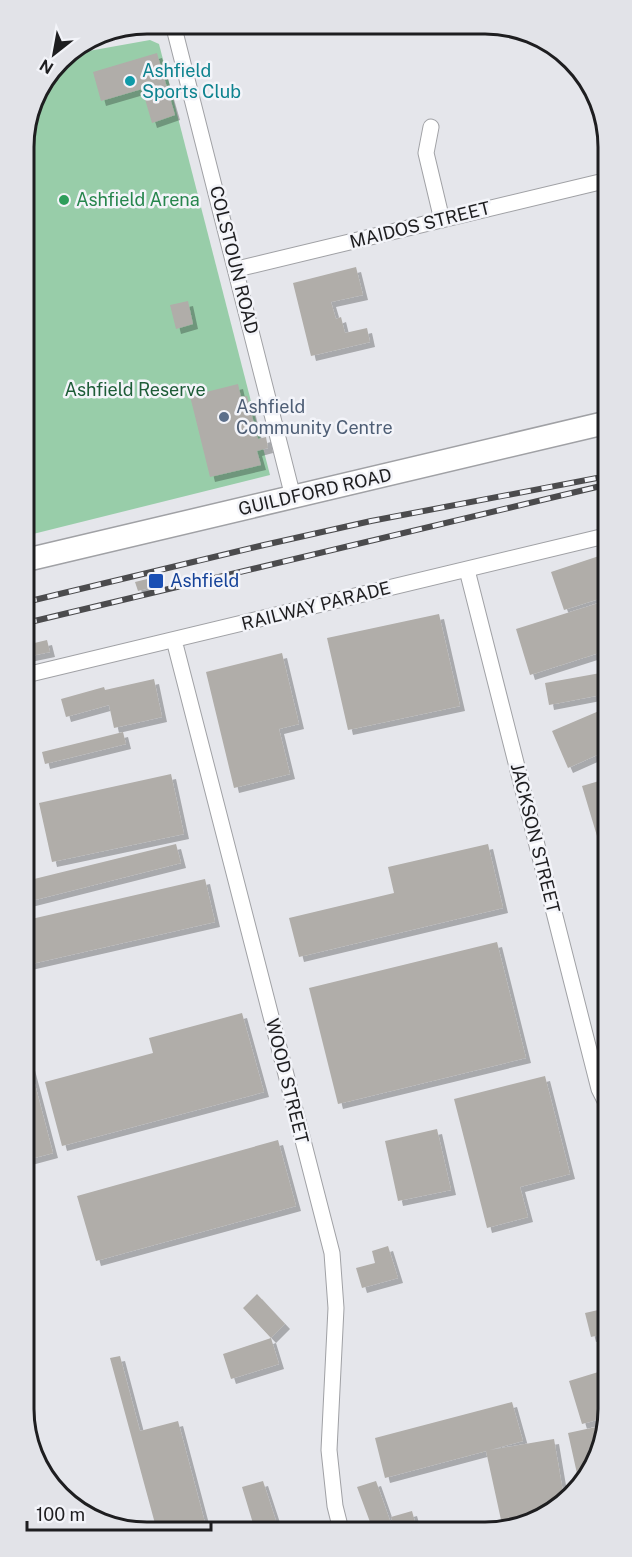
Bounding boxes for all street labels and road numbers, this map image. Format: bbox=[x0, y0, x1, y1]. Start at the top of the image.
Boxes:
street label: COLSTOUN ROAD bbox=[206, 184, 263, 336]
street label: MAIDOS STREET bbox=[347, 197, 493, 252]
street label: GUILDFORD ROAD bbox=[236, 464, 394, 519]
street label: RAILWAY PARADE bbox=[239, 577, 393, 634]
street label: JACKSON STREET bbox=[507, 761, 564, 915]
street label: WOOD STREET bbox=[262, 1016, 313, 1146]

